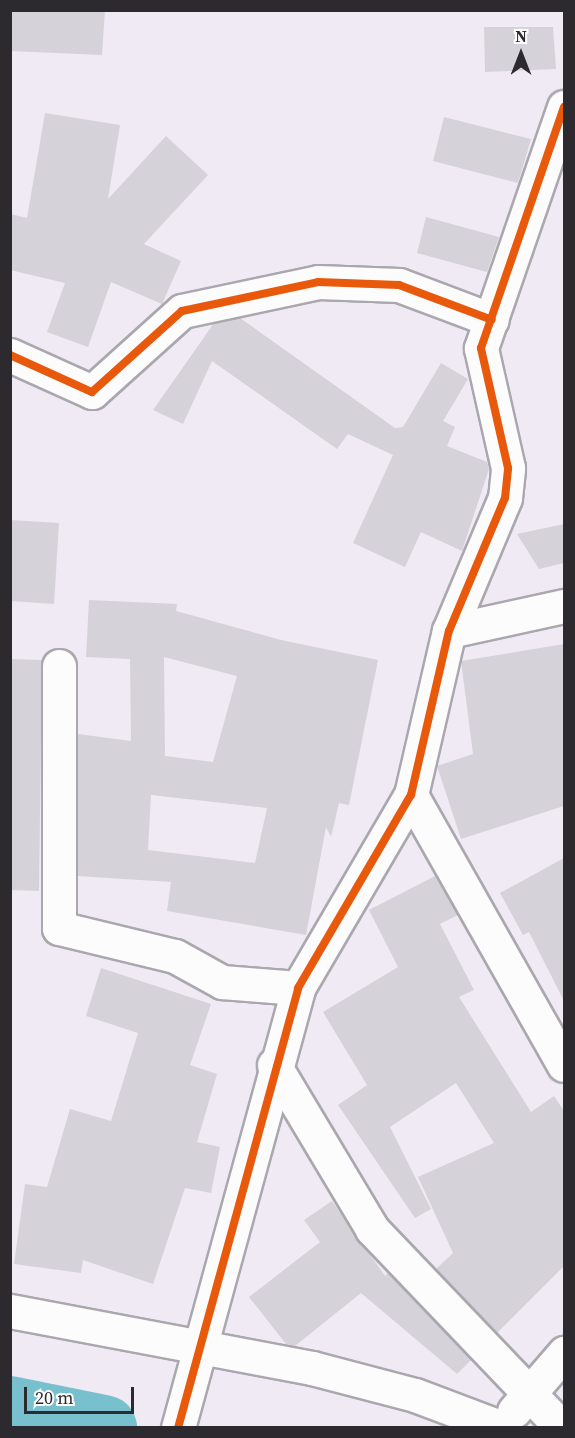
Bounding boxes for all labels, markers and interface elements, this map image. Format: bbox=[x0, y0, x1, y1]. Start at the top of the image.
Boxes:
north arrow bbox=[491, 24, 551, 84]
text: N bbox=[515, 25, 527, 47]
scale bar bbox=[27, 1375, 136, 1413]
text: 20 m bbox=[35, 1385, 73, 1410]

